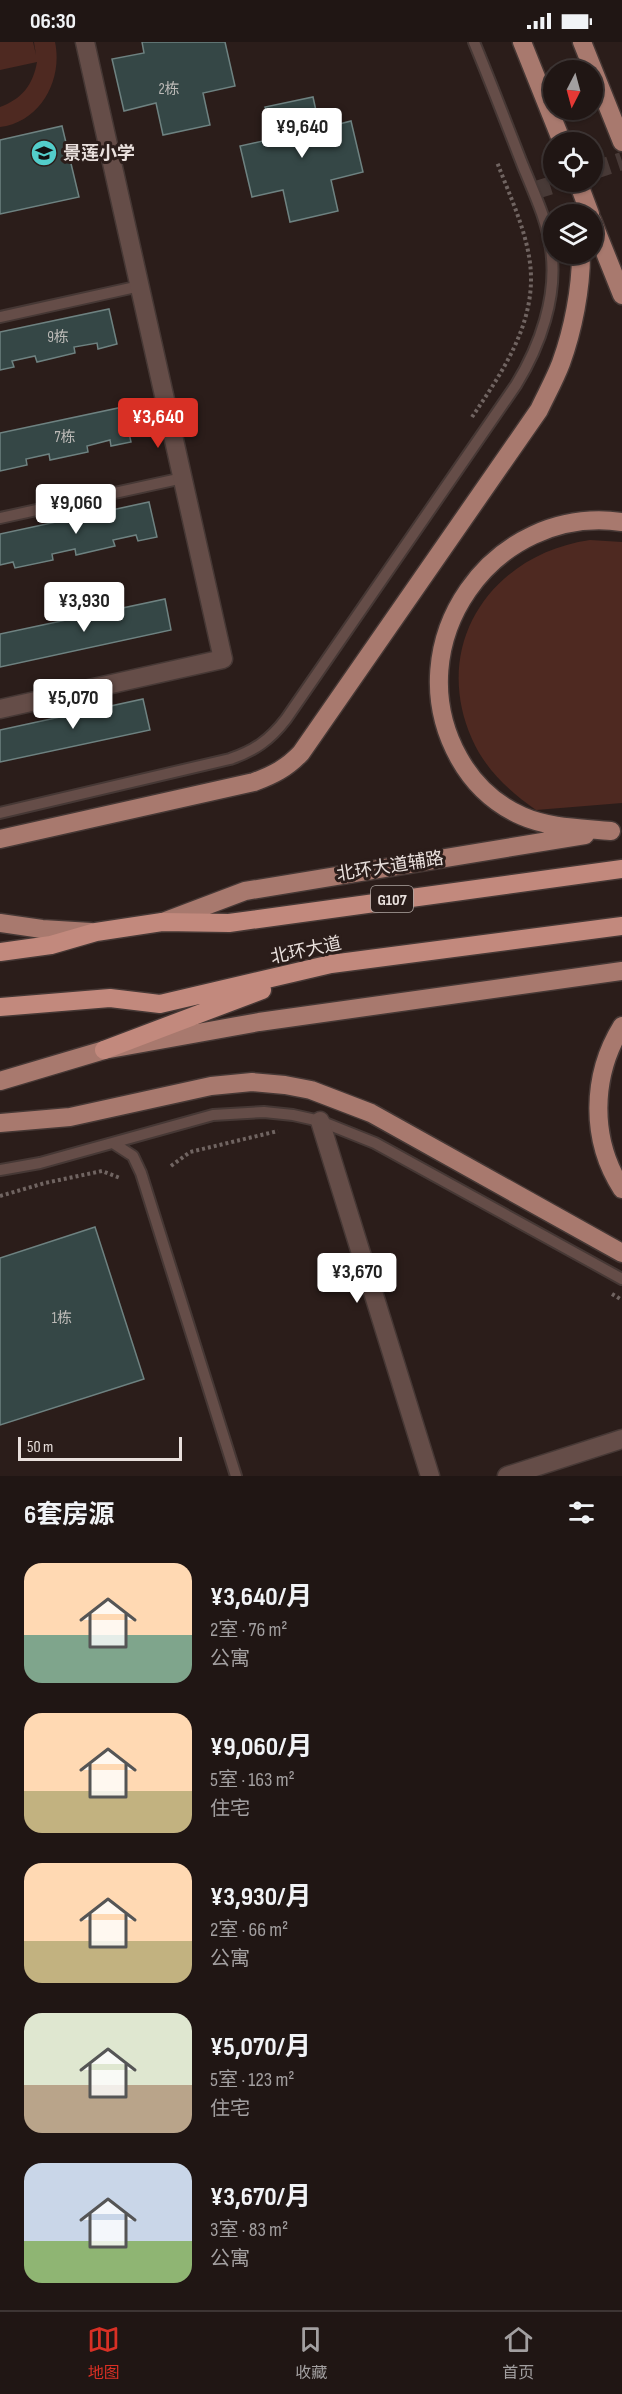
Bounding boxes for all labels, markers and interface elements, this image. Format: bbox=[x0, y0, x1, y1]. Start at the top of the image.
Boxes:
text: 06:30 bbox=[30, 8, 76, 35]
north arrow bbox=[543, 60, 603, 120]
map controls bbox=[543, 60, 603, 264]
house number: 2栋 bbox=[158, 80, 180, 99]
pin: ¥9,640 bbox=[253, 108, 351, 159]
text: ¥9,640 bbox=[276, 115, 328, 139]
button: locate bbox=[543, 132, 603, 192]
school or university icon: 景莲小学 bbox=[29, 138, 59, 168]
place label: 景莲小学 bbox=[63, 143, 135, 164]
button: layers bbox=[543, 204, 603, 264]
house number: 9栋 bbox=[47, 328, 69, 347]
pin: ¥3,640 bbox=[109, 398, 207, 449]
text: ¥3,640 bbox=[132, 405, 184, 429]
house number: 7栋 bbox=[54, 428, 76, 447]
pin: ¥9,060 bbox=[27, 484, 125, 535]
text: ¥9,060 bbox=[50, 491, 102, 515]
pin: ¥3,930 bbox=[35, 582, 133, 633]
text: ¥3,930 bbox=[58, 589, 110, 613]
pin: ¥5,070 bbox=[24, 679, 122, 730]
text: ¥5,070 bbox=[47, 686, 99, 710]
street label: 北环大道辅路 bbox=[335, 848, 445, 885]
road number: G107 bbox=[371, 886, 413, 912]
street label: 北环大道 bbox=[269, 933, 344, 968]
pin: ¥3,670 bbox=[308, 1253, 406, 1304]
text: ¥3,670 bbox=[331, 1260, 383, 1284]
house number: 1栋 bbox=[52, 1309, 72, 1328]
scale bar bbox=[18, 1434, 182, 1462]
text: 50 m bbox=[27, 1438, 53, 1457]
icon: filters bbox=[565, 1496, 598, 1529]
text: 6套房源 bbox=[24, 1500, 114, 1531]
text: ¥3,640/月 bbox=[210, 1582, 312, 1613]
icon: home bbox=[72, 1587, 144, 1659]
text: 2室 · 76 m² bbox=[210, 1618, 288, 1642]
text: 公寓 bbox=[210, 1647, 250, 1671]
text: ¥9,060/月 bbox=[210, 1732, 313, 1763]
icon: home bbox=[72, 1737, 144, 1809]
text: 5室 · 163 m² bbox=[210, 1768, 295, 1792]
text: 住宅 bbox=[210, 1797, 250, 1821]
text: ¥3,930/月 bbox=[210, 1882, 312, 1913]
icon: home bbox=[72, 1887, 144, 1959]
text: 2室 · 66 m² bbox=[210, 1918, 288, 1942]
text: 公寓 bbox=[210, 1947, 250, 1971]
text: ¥5,070/月 bbox=[210, 2032, 311, 2063]
icon: home bbox=[72, 2037, 144, 2109]
text: 5室 · 123 m² bbox=[210, 2068, 294, 2092]
text: 住宅 bbox=[210, 2097, 250, 2121]
text: ¥3,670/月 bbox=[210, 2182, 311, 2213]
icon: home bbox=[72, 2187, 144, 2259]
text: 3室 · 83 m² bbox=[210, 2218, 288, 2242]
text: 公寓 bbox=[210, 2247, 250, 2271]
tab: 地图 bbox=[87, 2323, 120, 2383]
tab: 收藏 bbox=[294, 2323, 327, 2383]
tab: 首页 bbox=[502, 2323, 535, 2383]

